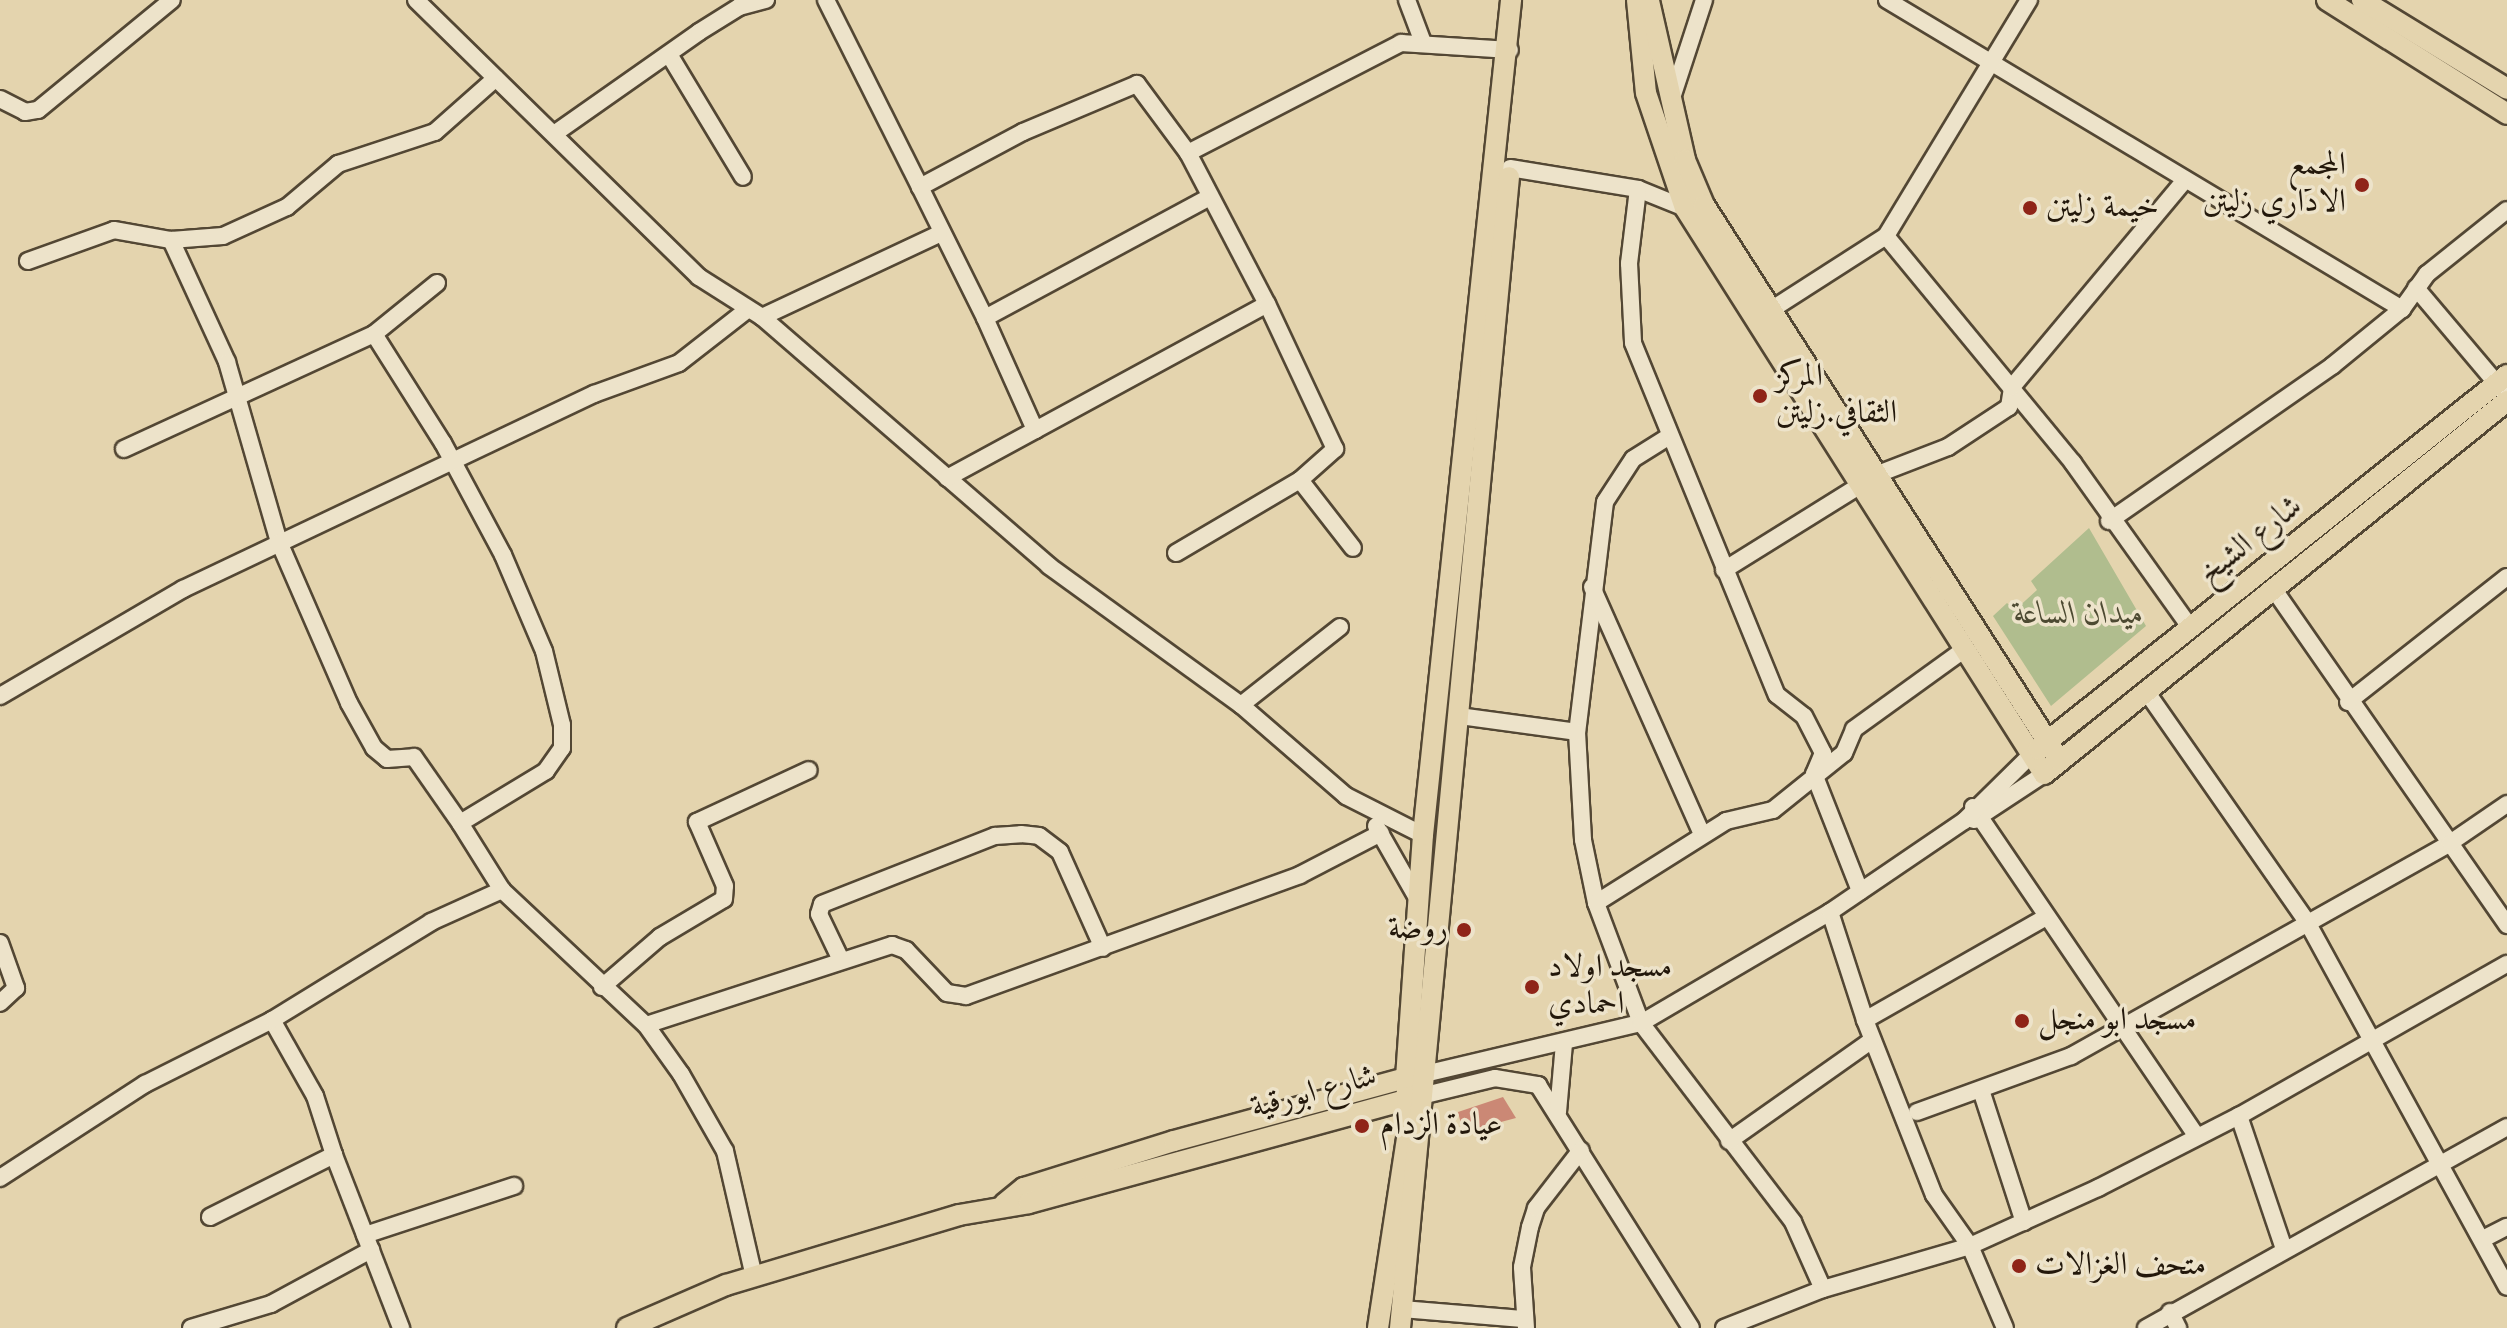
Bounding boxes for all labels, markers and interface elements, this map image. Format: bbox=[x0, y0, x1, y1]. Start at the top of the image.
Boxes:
place label: المجمع الاداري زليتن bbox=[2203, 148, 2346, 223]
marker: المجمع الاداري زليتن bbox=[2353, 176, 2371, 194]
place label: خيمة زليتن bbox=[2046, 189, 2159, 227]
marker: خيمة زليتن bbox=[2021, 199, 2039, 217]
place label: المركز الثقافي.زليتن bbox=[1776, 359, 1897, 434]
marker: المركز الثقافي.زليتن bbox=[1751, 387, 1769, 405]
street label: شارع الشيخ bbox=[2191, 489, 2311, 593]
park label: ميدان الساعة bbox=[2014, 596, 2144, 634]
place label: روضة bbox=[1388, 911, 1448, 949]
marker: روضة bbox=[1455, 921, 1473, 939]
place label: مسجد اولاد احمادي bbox=[1548, 950, 1672, 1025]
marker: مسجد اولاد احمادي bbox=[1523, 978, 1541, 996]
place label: مسجد ابو منجل bbox=[2038, 1002, 2196, 1040]
marker: مسجد ابو منجل bbox=[2013, 1012, 2031, 1030]
street label: شارع ابورقية bbox=[1247, 1058, 1381, 1128]
place label: عيادة الزدام bbox=[1380, 1107, 1502, 1145]
marker: عيادة الزدام bbox=[1351, 1115, 1373, 1137]
place label: متحف الغزالات bbox=[2035, 1247, 2206, 1285]
marker: متحف الغزالات bbox=[2010, 1257, 2028, 1275]

